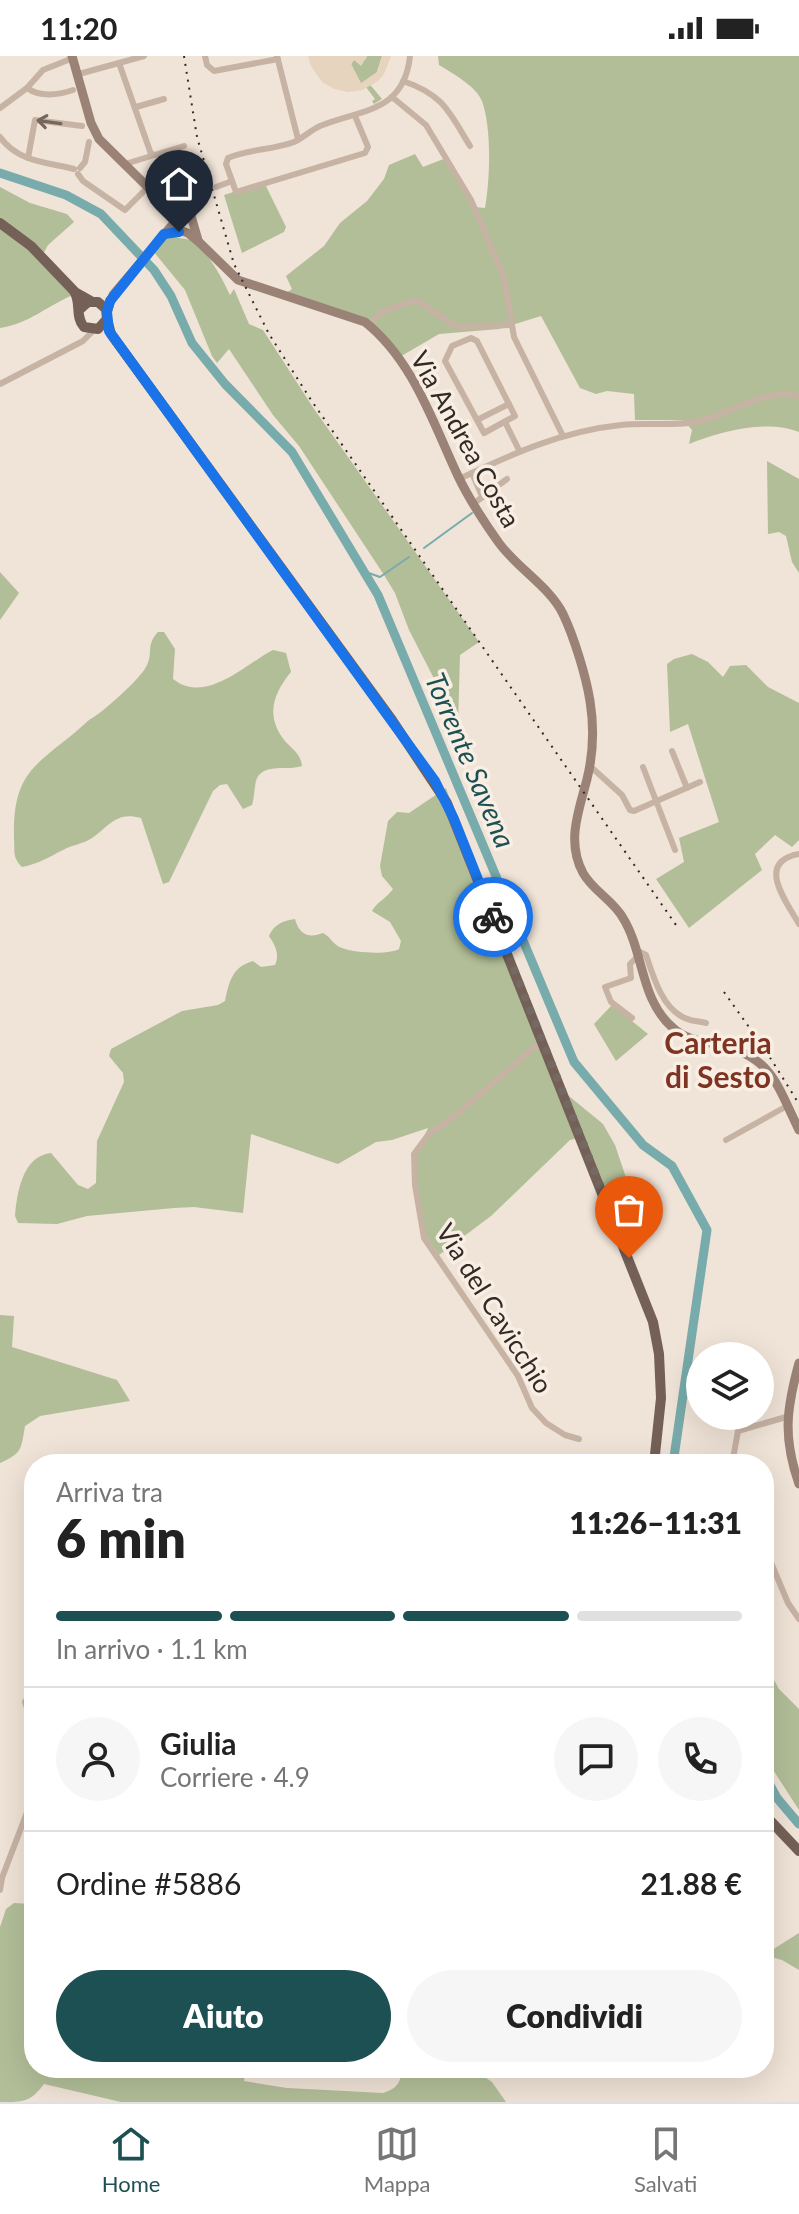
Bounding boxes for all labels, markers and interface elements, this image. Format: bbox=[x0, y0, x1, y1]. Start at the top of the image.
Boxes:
text: 11:20 bbox=[40, 10, 117, 46]
one-way arrow bbox=[36, 114, 62, 129]
pin bbox=[145, 150, 213, 232]
icon: home bbox=[157, 162, 201, 206]
street label: Via Andrea Costa bbox=[404, 345, 528, 533]
water label: Torrente Savena bbox=[419, 667, 523, 853]
courier bbox=[453, 877, 533, 957]
icon: bike bbox=[471, 895, 515, 939]
district label: Carteria di Sesto bbox=[664, 1024, 772, 1094]
pin bbox=[595, 1176, 663, 1258]
icon: bag bbox=[607, 1188, 651, 1232]
street label: Via del Cavicchio bbox=[430, 1217, 560, 1399]
map controls bbox=[686, 1342, 774, 1430]
button: layers bbox=[686, 1342, 774, 1430]
text: Arriva tra bbox=[56, 1476, 163, 1508]
text: 11:26–11:31 bbox=[569, 1504, 742, 1540]
text: 6 min bbox=[56, 1507, 186, 1569]
text: In arrivo · 1.1 km bbox=[56, 1633, 248, 1665]
button: person bbox=[56, 1717, 140, 1801]
button: chat bbox=[554, 1717, 638, 1801]
button: phone bbox=[658, 1717, 742, 1801]
text: Giulia bbox=[160, 1725, 237, 1761]
text: Corriere · 4.9 bbox=[160, 1761, 310, 1793]
text: Ordine #5886 bbox=[56, 1865, 241, 1901]
text: 21.88 € bbox=[641, 1865, 742, 1901]
button: Aiuto bbox=[56, 1970, 391, 2062]
button: Condividi bbox=[407, 1970, 742, 2062]
tab: Home bbox=[102, 2122, 160, 2197]
tab: Mappa bbox=[364, 2122, 430, 2197]
tab: Salvati bbox=[634, 2122, 697, 2197]

